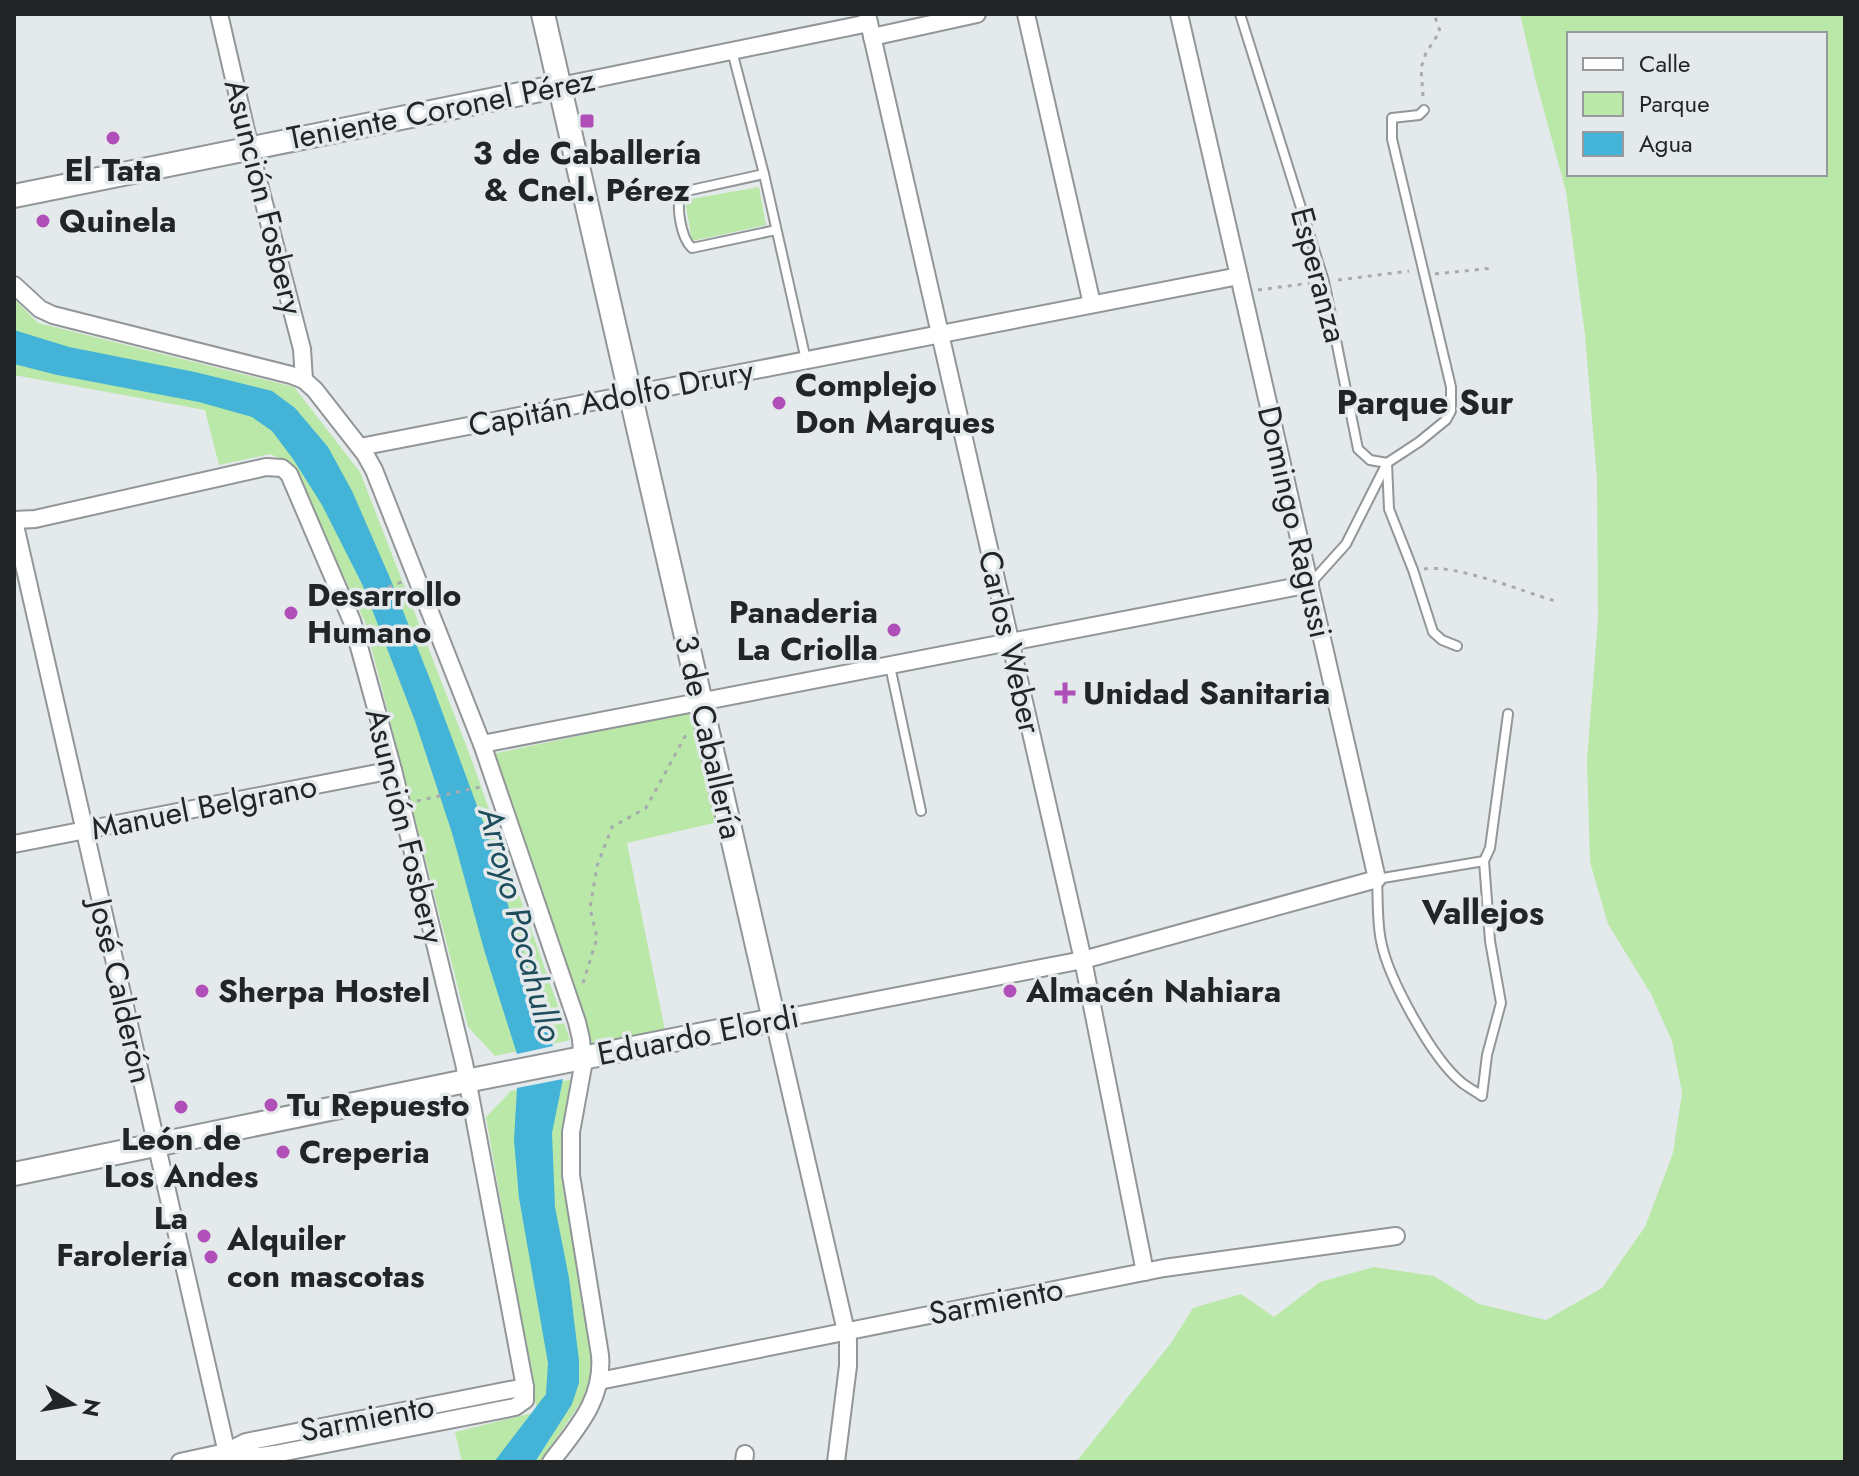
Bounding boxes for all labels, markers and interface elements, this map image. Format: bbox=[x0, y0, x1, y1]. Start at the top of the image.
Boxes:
legend bbox=[1567, 32, 1827, 176]
text: Calle bbox=[1639, 46, 1690, 81]
street label: Teniente Coronel Pérez bbox=[283, 57, 599, 161]
street label: Asunción Fosbery bbox=[213, 74, 316, 320]
text: Parque bbox=[1639, 86, 1710, 121]
marker: 3 de Caballería & Cnel. Pérez bbox=[578, 112, 596, 130]
text: Agua bbox=[1639, 126, 1693, 161]
marker: El Tata bbox=[104, 129, 122, 147]
place label: 3 de Caballería & Cnel. Pérez bbox=[473, 130, 701, 213]
place label: El Tata bbox=[65, 147, 161, 193]
place label: Quinela bbox=[59, 198, 176, 244]
street label: Esperanza bbox=[1279, 202, 1359, 348]
marker: Quinela bbox=[34, 212, 52, 230]
street label: Capitán Adolfo Drury bbox=[465, 348, 758, 448]
place label: Complejo Don Marques bbox=[795, 362, 995, 445]
district label: Parque Sur bbox=[1337, 378, 1513, 427]
marker: Complejo Don Marques bbox=[770, 394, 788, 412]
street label: Domingo Ragussi bbox=[1246, 401, 1344, 643]
street label: Carlos Weber bbox=[967, 546, 1053, 738]
place label: Desarrollo Humano bbox=[307, 572, 462, 655]
place label: Panaderia La Criolla bbox=[729, 589, 878, 672]
marker: Desarrollo Humano bbox=[282, 604, 300, 622]
marker: Panaderia La Criolla bbox=[885, 621, 903, 639]
street label: 3 de Caballería bbox=[663, 630, 755, 844]
place label: Unidad Sanitaria bbox=[1083, 670, 1330, 716]
marker: Unidad Sanitaria bbox=[1054, 682, 1076, 704]
street label: Asunción Fosbery bbox=[354, 703, 457, 949]
street label: Manuel Belgrano bbox=[87, 763, 321, 851]
water label: Arroyo Pocahullo bbox=[465, 800, 575, 1047]
district label: Vallejos bbox=[1421, 888, 1544, 937]
street label: José Calderón bbox=[77, 890, 165, 1088]
place label: Sherpa Hostel bbox=[218, 968, 430, 1014]
place label: Almacén Nahiara bbox=[1025, 968, 1281, 1014]
marker: Sherpa Hostel bbox=[193, 982, 211, 1000]
marker: Almacén Nahiara bbox=[1001, 982, 1019, 1000]
street label: Eduardo Elordi bbox=[593, 993, 803, 1077]
place label: Tu Repuesto bbox=[287, 1082, 470, 1128]
marker: Tu Repuesto bbox=[262, 1096, 280, 1114]
marker: León de Los Andes bbox=[172, 1098, 190, 1116]
place label: León de Los Andes bbox=[104, 1116, 258, 1199]
place label: Creperia bbox=[299, 1129, 430, 1175]
marker: Creperia bbox=[274, 1143, 292, 1161]
place label: La Farolería bbox=[56, 1195, 188, 1278]
place label: Alquiler con mascotas bbox=[226, 1216, 424, 1299]
marker: La Farolería bbox=[195, 1227, 213, 1245]
marker: Alquiler con mascotas bbox=[202, 1248, 220, 1266]
street label: Sarmiento bbox=[925, 1265, 1067, 1337]
north arrow bbox=[32, 1364, 112, 1444]
street label: Sarmiento bbox=[296, 1382, 438, 1454]
text: N bbox=[74, 1396, 109, 1419]

